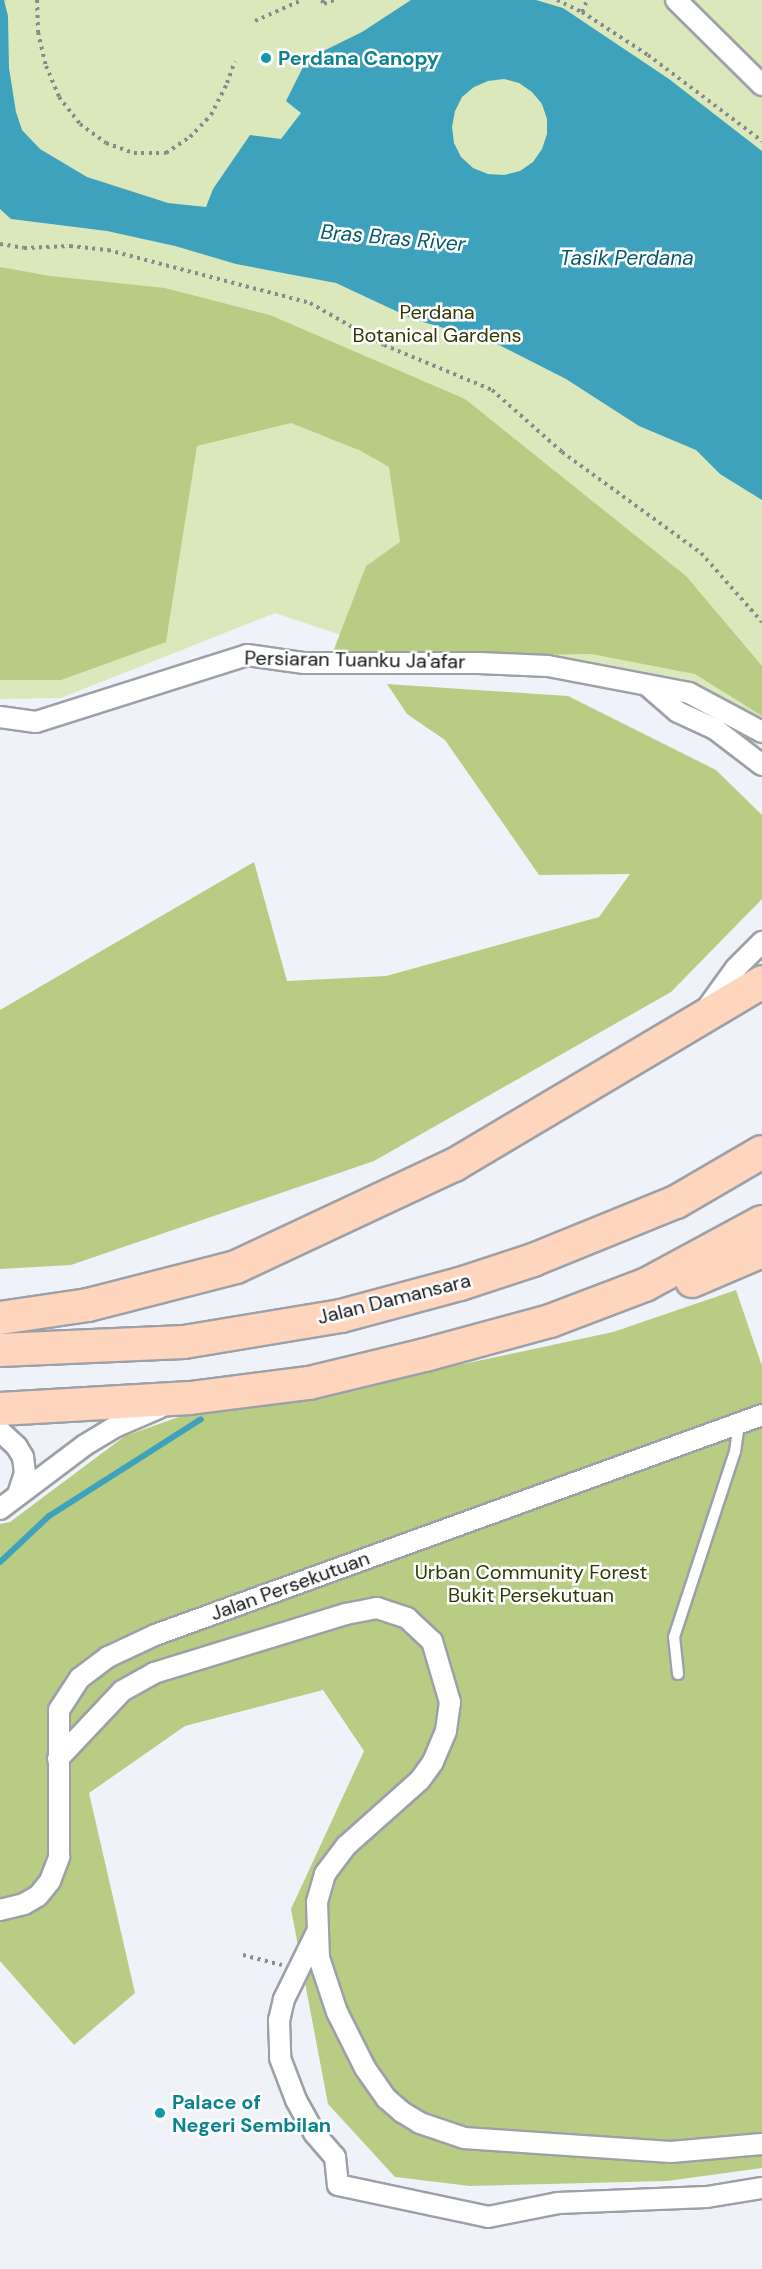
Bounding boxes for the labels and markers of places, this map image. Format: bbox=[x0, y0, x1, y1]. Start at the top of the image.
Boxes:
place label: Perdana Canopy bbox=[278, 46, 439, 70]
marker: Perdana Canopy bbox=[259, 51, 273, 65]
place label: Palace of Negeri Sembilan bbox=[172, 2090, 331, 2137]
marker: Palace of Negeri Sembilan bbox=[153, 2106, 167, 2120]

